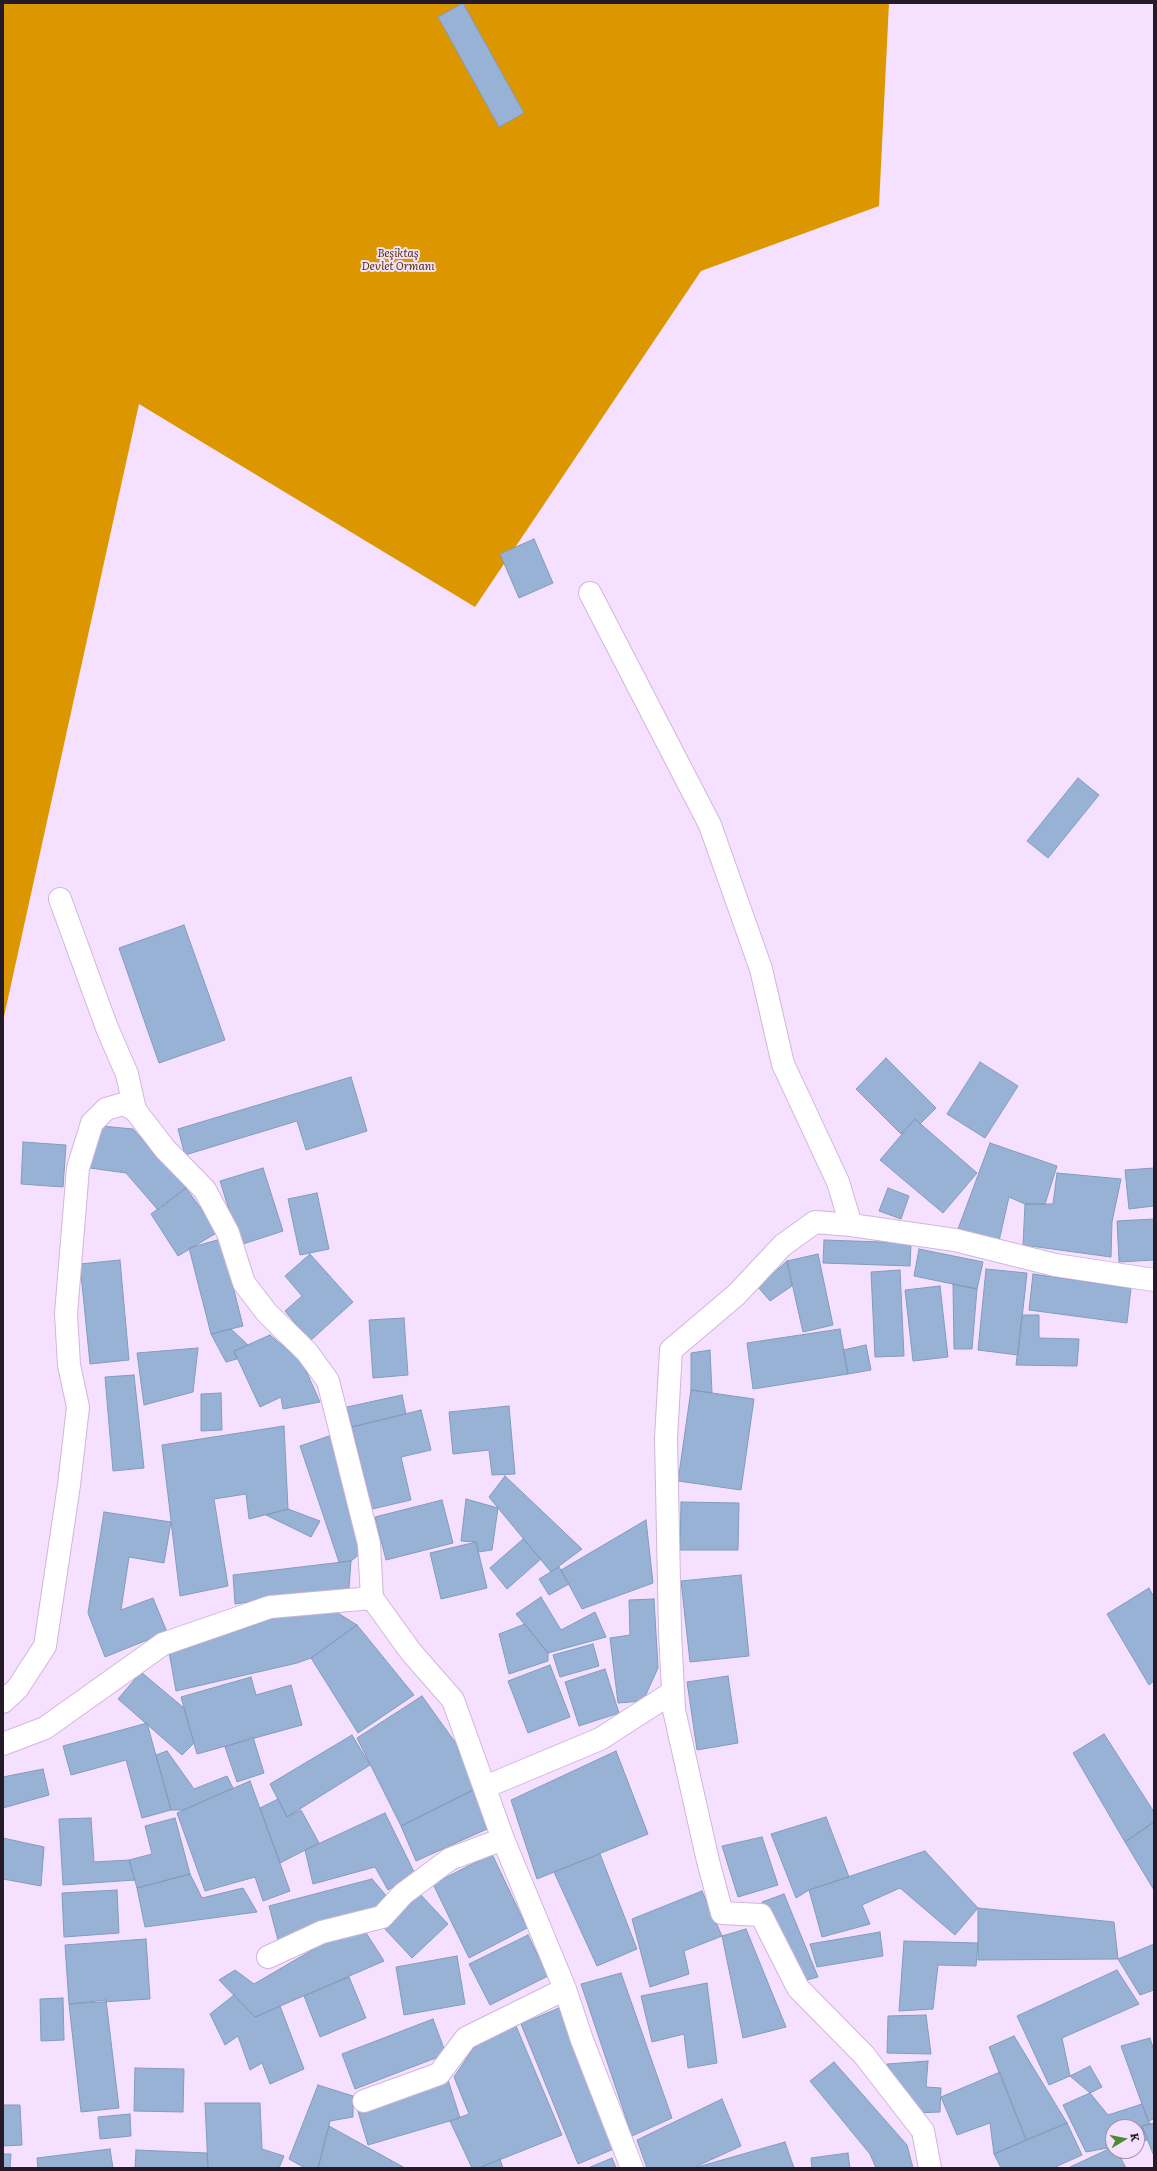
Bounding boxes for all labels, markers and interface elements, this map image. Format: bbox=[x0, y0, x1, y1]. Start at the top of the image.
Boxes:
park label: Beşiktaş Devlet Ormanı bbox=[361, 247, 435, 273]
north arrow bbox=[1105, 2119, 1145, 2159]
text: K bbox=[1127, 2131, 1144, 2143]

